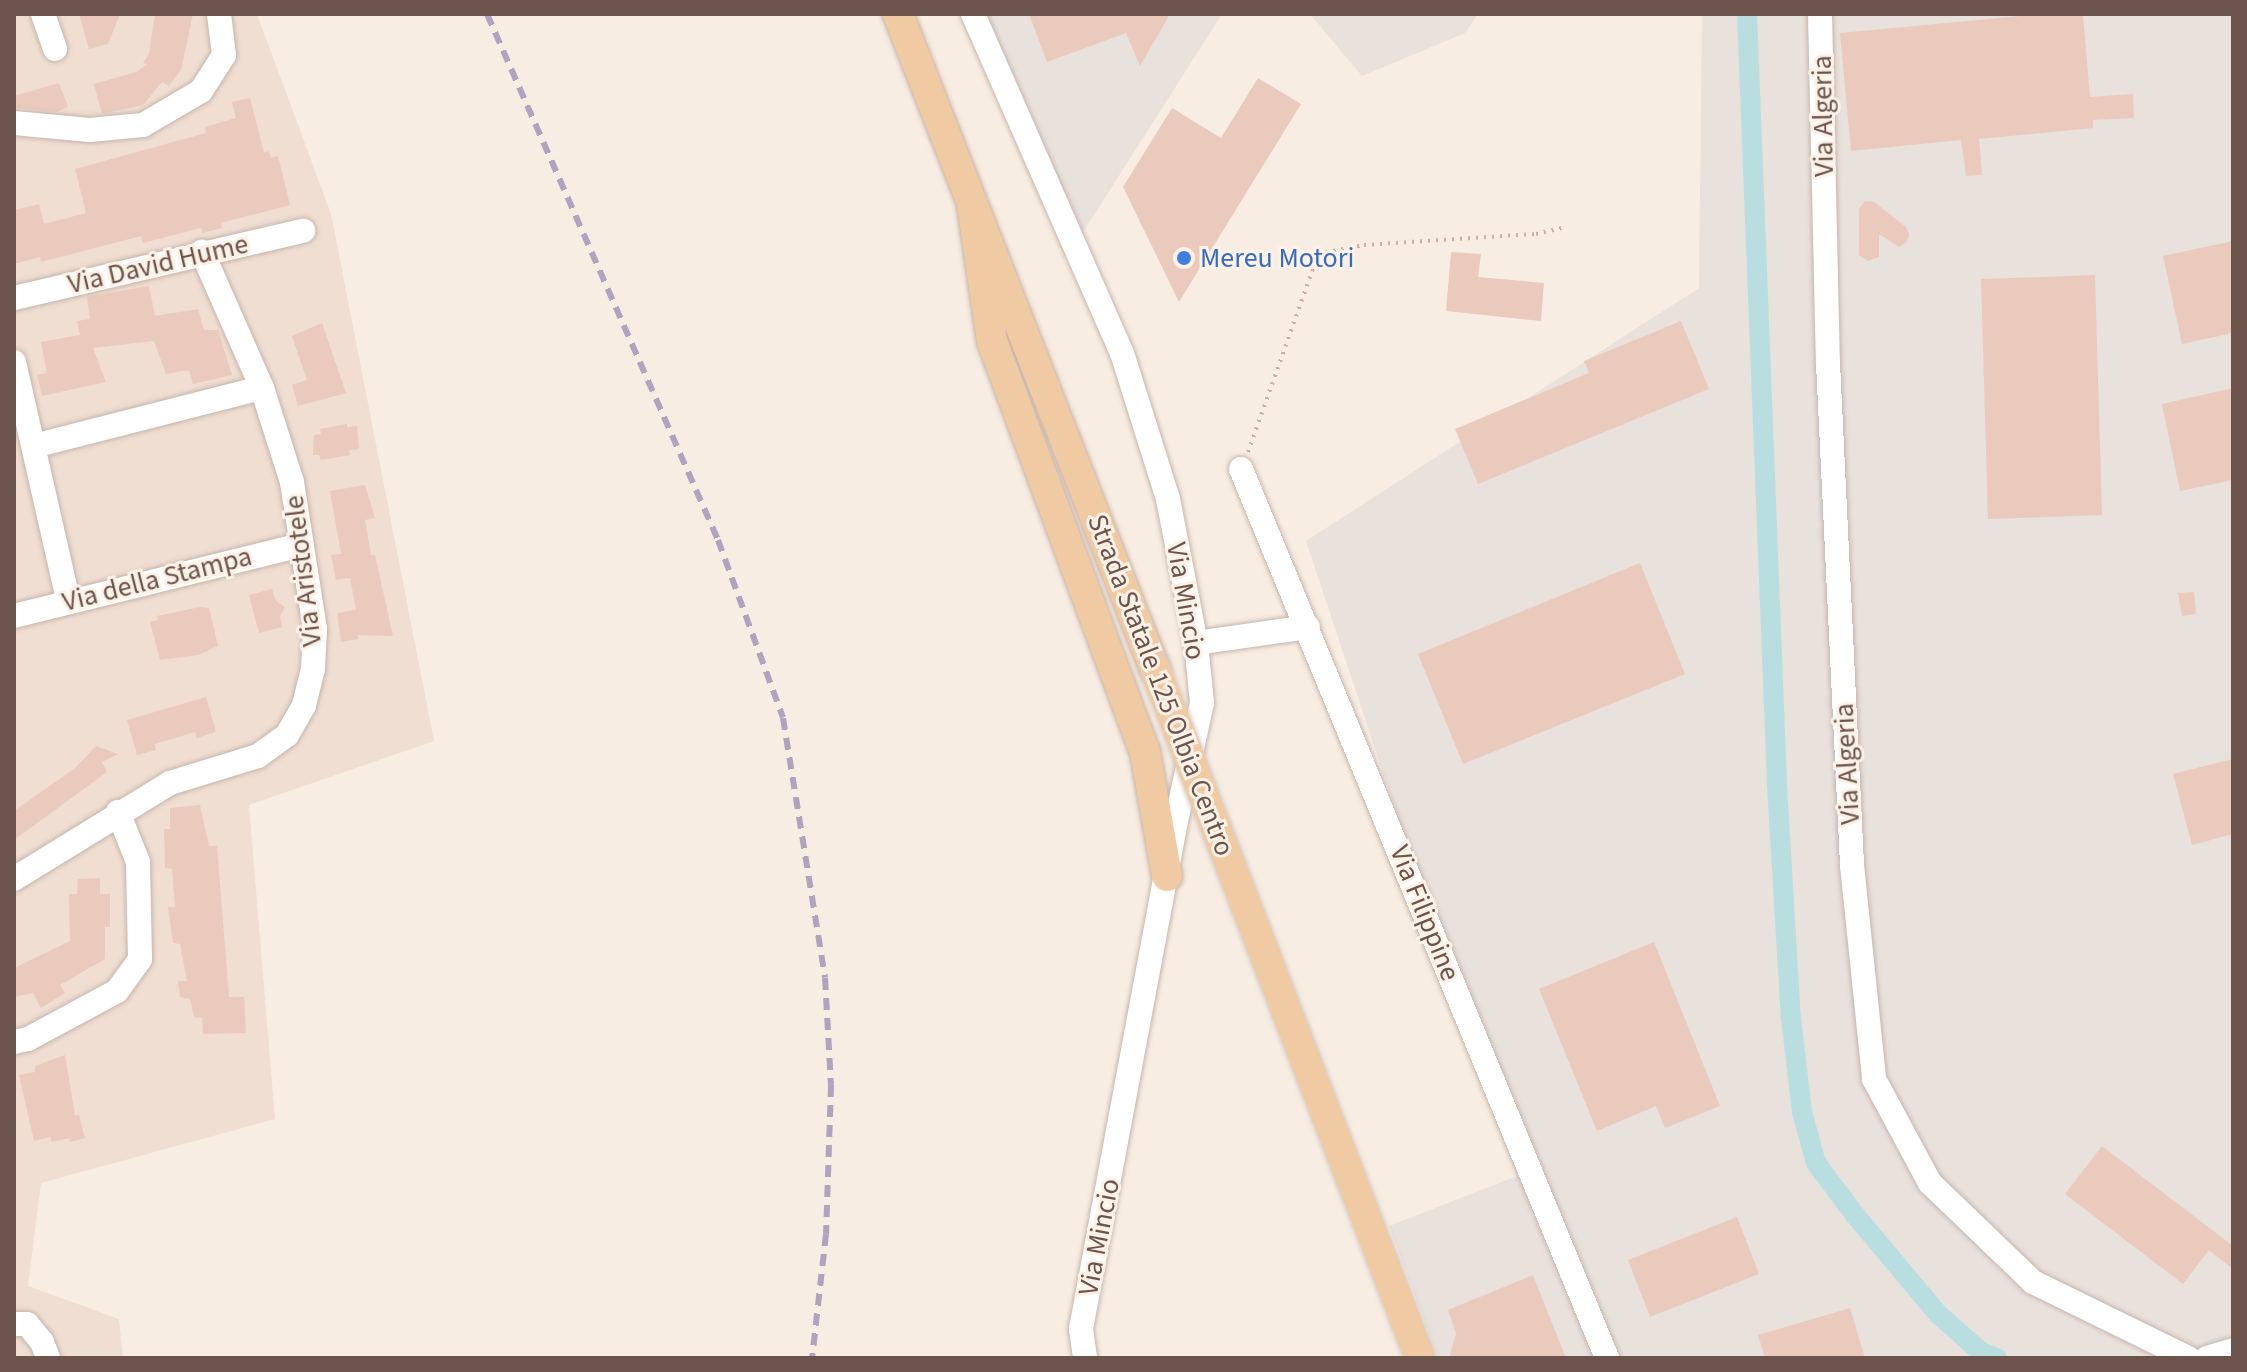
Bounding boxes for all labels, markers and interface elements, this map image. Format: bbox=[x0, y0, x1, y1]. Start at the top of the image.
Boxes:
street label: Via Algeria bbox=[1805, 55, 1841, 177]
street label: Via David Hume bbox=[65, 227, 251, 301]
place label: Mereu Motori bbox=[1200, 241, 1354, 275]
marker: Mereu Motori bbox=[1175, 249, 1193, 267]
street label: Via Aristotele bbox=[277, 494, 329, 648]
street label: Strada Statale 125 Olbia Centro bbox=[1080, 509, 1242, 861]
street label: Via della Stampa bbox=[59, 539, 255, 619]
street label: Via Mincio bbox=[1159, 540, 1213, 662]
street label: Via Algeria bbox=[1827, 702, 1867, 826]
street label: Via Filippine bbox=[1383, 840, 1467, 986]
street label: Via Mincio bbox=[1071, 1176, 1127, 1298]

